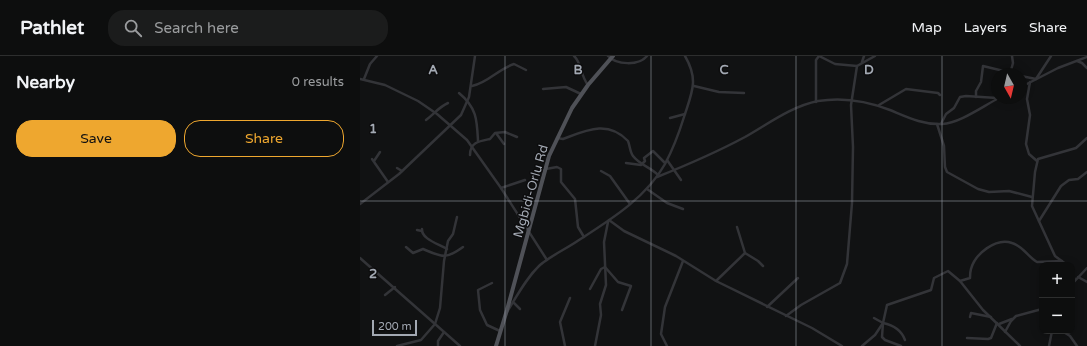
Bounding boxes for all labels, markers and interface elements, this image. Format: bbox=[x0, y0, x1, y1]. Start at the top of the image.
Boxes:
search box bbox=[108, 10, 388, 46]
text: Pathlet bbox=[20, 17, 84, 39]
icon: search bbox=[122, 17, 144, 39]
text: Search here bbox=[154, 19, 239, 37]
text: Map bbox=[912, 19, 942, 36]
text: Layers bbox=[964, 19, 1007, 36]
text: Share bbox=[1029, 19, 1067, 36]
text: A bbox=[428, 62, 438, 78]
text: B bbox=[573, 62, 583, 78]
text: C bbox=[719, 62, 729, 78]
text: D bbox=[864, 62, 874, 78]
north arrow bbox=[991, 68, 1027, 104]
text: Nearby bbox=[16, 72, 75, 93]
text: 0 results bbox=[292, 74, 344, 90]
button: Save bbox=[16, 120, 176, 157]
button: Share bbox=[184, 120, 344, 157]
text: 1 bbox=[369, 121, 377, 137]
street label: Mgbidi-Orlu Rd bbox=[510, 143, 552, 240]
map controls bbox=[1039, 262, 1075, 334]
button: + bbox=[1039, 262, 1075, 298]
text: 2 bbox=[369, 266, 377, 282]
button: − bbox=[1039, 298, 1075, 334]
scale bar bbox=[372, 318, 417, 337]
text: 200 m bbox=[378, 320, 412, 333]

